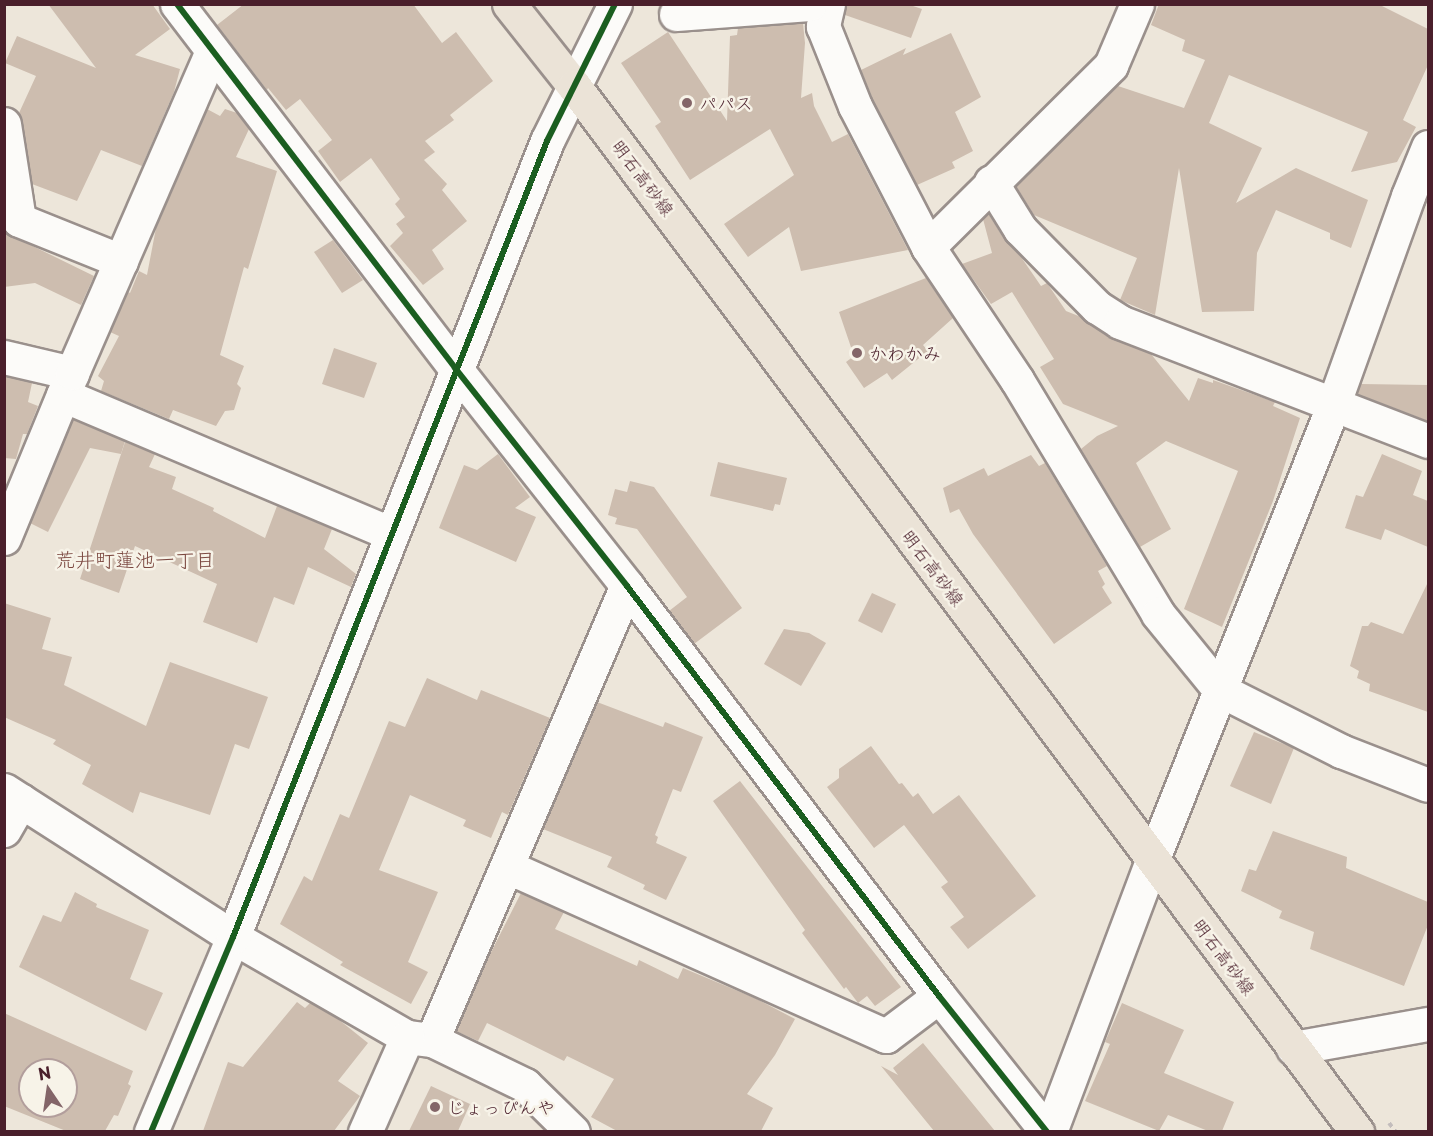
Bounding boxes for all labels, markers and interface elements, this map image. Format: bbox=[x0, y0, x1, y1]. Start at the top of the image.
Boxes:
place label: パパス bbox=[699, 92, 753, 114]
marker: パパス bbox=[680, 96, 694, 110]
street label: 明石高砂線 bbox=[607, 136, 679, 220]
place label: かわかみ bbox=[869, 342, 941, 364]
marker: かわかみ bbox=[850, 346, 864, 360]
street label: 明石高砂線 bbox=[897, 526, 969, 610]
district label: 荒井町蓮池一丁目 bbox=[55, 547, 215, 571]
street label: 明石高砂線 bbox=[1188, 915, 1260, 999]
north arrow bbox=[18, 1058, 78, 1118]
text: N bbox=[36, 1059, 53, 1086]
place label: じょっぴんや bbox=[447, 1096, 555, 1118]
marker: じょっぴんや bbox=[428, 1100, 442, 1114]

